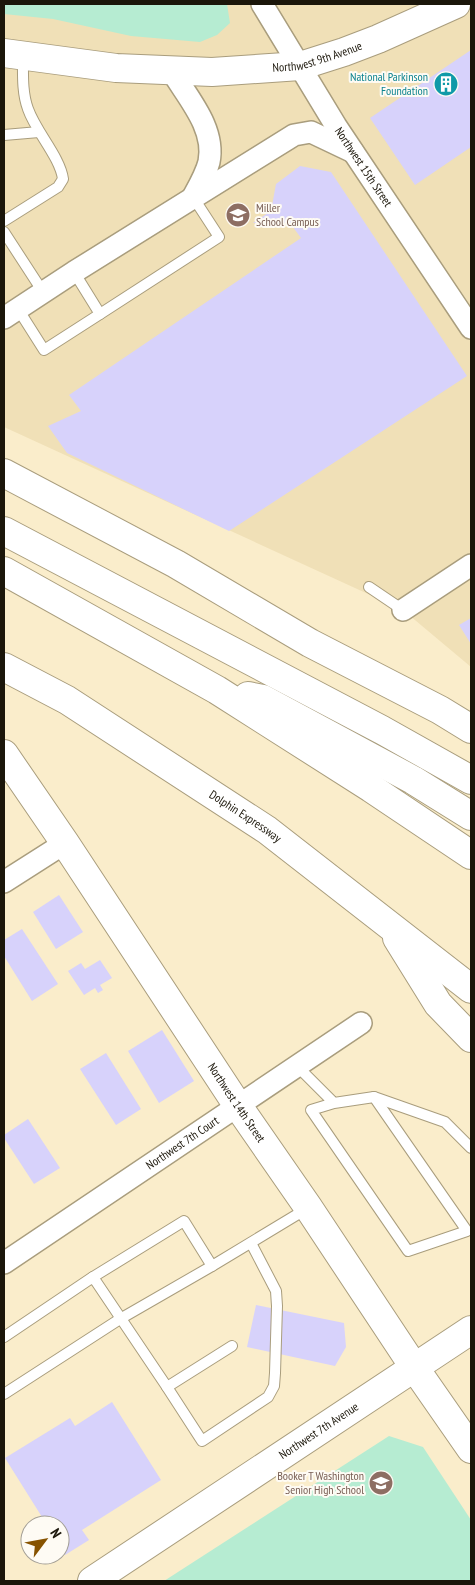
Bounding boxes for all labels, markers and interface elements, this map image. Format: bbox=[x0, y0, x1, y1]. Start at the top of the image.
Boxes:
street label: Northwest 9th Avenue bbox=[272, 38, 364, 75]
place label: National Parkinson Foundation bbox=[350, 69, 428, 98]
building icon: National Parkinson Foundation bbox=[433, 71, 459, 97]
street label: Northwest 15th Street bbox=[332, 124, 396, 210]
place label: Miller School Campus bbox=[256, 200, 319, 229]
school or university icon: Miller School Campus bbox=[225, 202, 251, 228]
street label: Dolphin Expressway bbox=[207, 787, 285, 846]
street label: Northwest 14th Street bbox=[205, 1060, 269, 1146]
street label: Northwest 7th Court bbox=[143, 1112, 222, 1172]
street label: Northwest 7th Avenue bbox=[276, 1399, 361, 1462]
place label: Booker T Washington Senior High School bbox=[277, 1468, 364, 1497]
school or university icon: Booker T Washington Senior High School bbox=[368, 1470, 394, 1496]
north arrow bbox=[20, 1515, 70, 1565]
text: N bbox=[46, 1525, 66, 1541]

